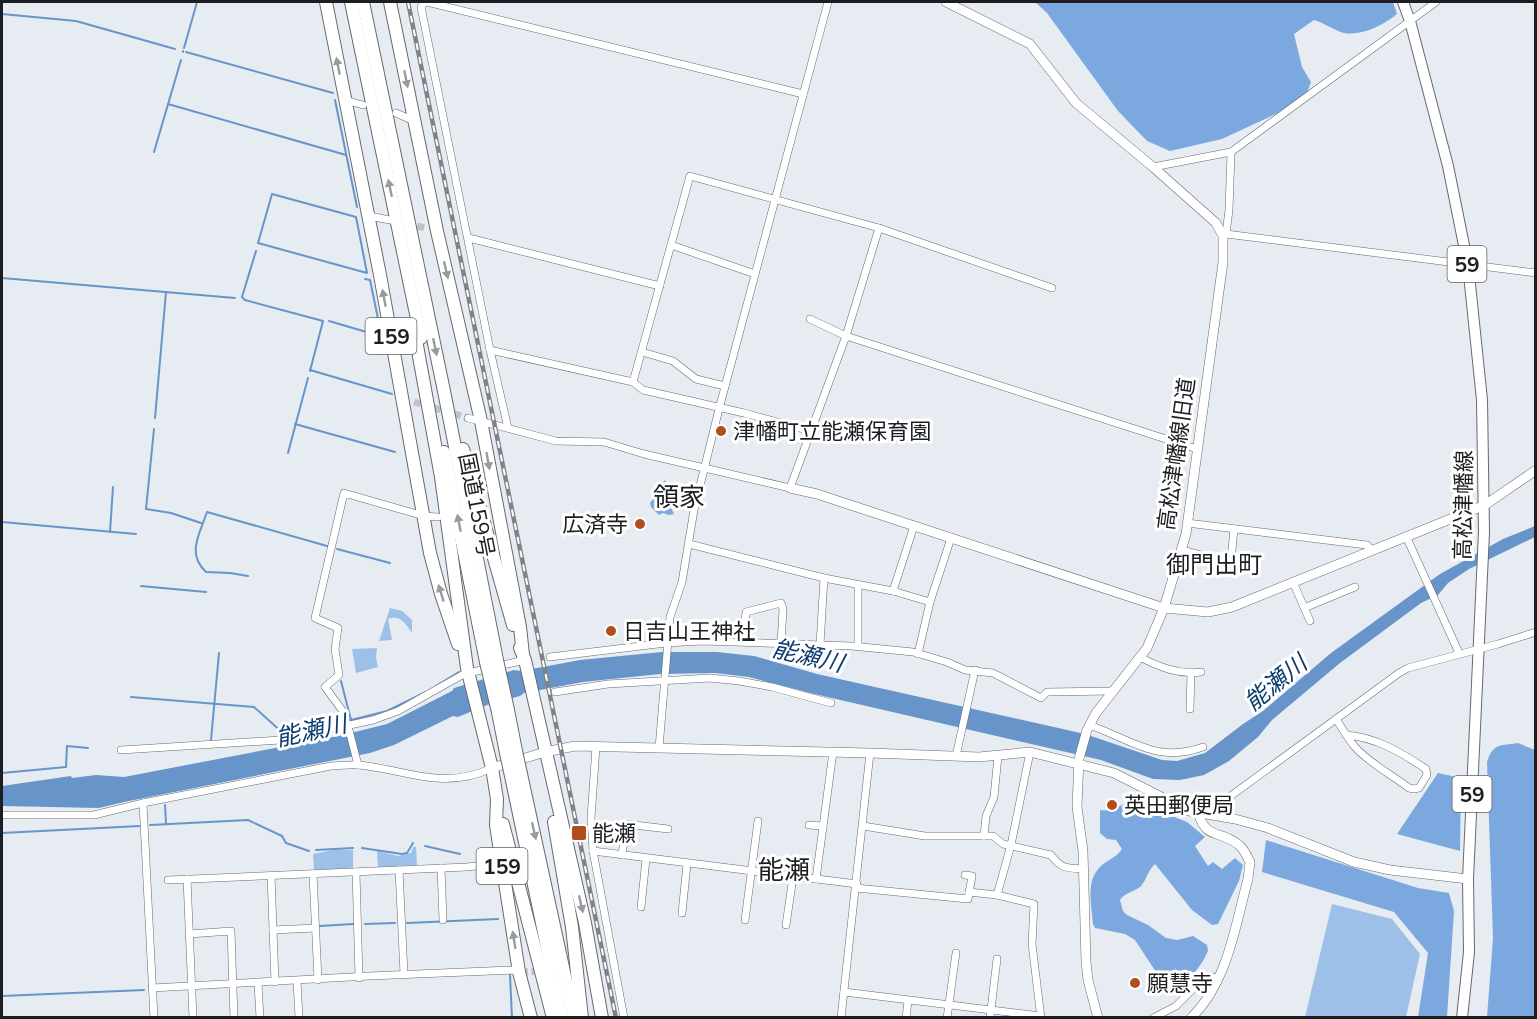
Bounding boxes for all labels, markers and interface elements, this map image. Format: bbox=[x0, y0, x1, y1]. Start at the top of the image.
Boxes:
one-way arrow bbox=[334, 56, 343, 75]
one-way arrow bbox=[401, 70, 410, 89]
one-way arrow bbox=[385, 178, 394, 197]
road number: 59 bbox=[1448, 246, 1486, 282]
one-way arrow bbox=[442, 261, 451, 280]
one-way arrow bbox=[379, 289, 388, 308]
road number: 159 bbox=[366, 318, 416, 354]
one-way arrow bbox=[431, 337, 440, 356]
street label: 高松津幡線旧道 bbox=[1151, 376, 1201, 532]
place label: 津幡町立能瀬保育園 bbox=[733, 417, 931, 445]
marker: 津幡町立能瀬保育園 bbox=[714, 424, 728, 438]
street label: 国道159号 bbox=[453, 450, 501, 560]
street label: 高松津幡線 bbox=[1448, 450, 1478, 560]
one-way arrow bbox=[484, 451, 493, 470]
district label: 領家 bbox=[653, 480, 705, 513]
place label: 広済寺 bbox=[562, 510, 628, 538]
one-way arrow bbox=[454, 513, 463, 532]
marker: 広済寺 bbox=[633, 517, 647, 531]
district label: 御門出町 bbox=[1166, 549, 1262, 579]
one-way arrow bbox=[436, 584, 445, 602]
place label: 日吉山王神社 bbox=[623, 617, 755, 645]
marker: 日吉山王神社 bbox=[604, 624, 618, 638]
water label: 能瀬川 bbox=[770, 632, 849, 678]
water label: 能瀬川 bbox=[1238, 646, 1315, 716]
water label: 能瀬川 bbox=[273, 707, 352, 752]
road number: 59 bbox=[1452, 776, 1492, 812]
place label: 英田郵便局 bbox=[1124, 791, 1234, 819]
marker: 英田郵便局 bbox=[1105, 798, 1119, 812]
place label: 能瀬 bbox=[592, 819, 636, 847]
one-way arrow bbox=[530, 822, 539, 841]
marker: 能瀬 bbox=[570, 824, 588, 842]
road number: 159 bbox=[476, 848, 528, 884]
district label: 能瀬 bbox=[758, 853, 810, 886]
one-way arrow bbox=[576, 895, 586, 914]
one-way arrow bbox=[509, 930, 518, 949]
place label: 願慧寺 bbox=[1147, 969, 1213, 997]
marker: 願慧寺 bbox=[1128, 976, 1142, 990]

